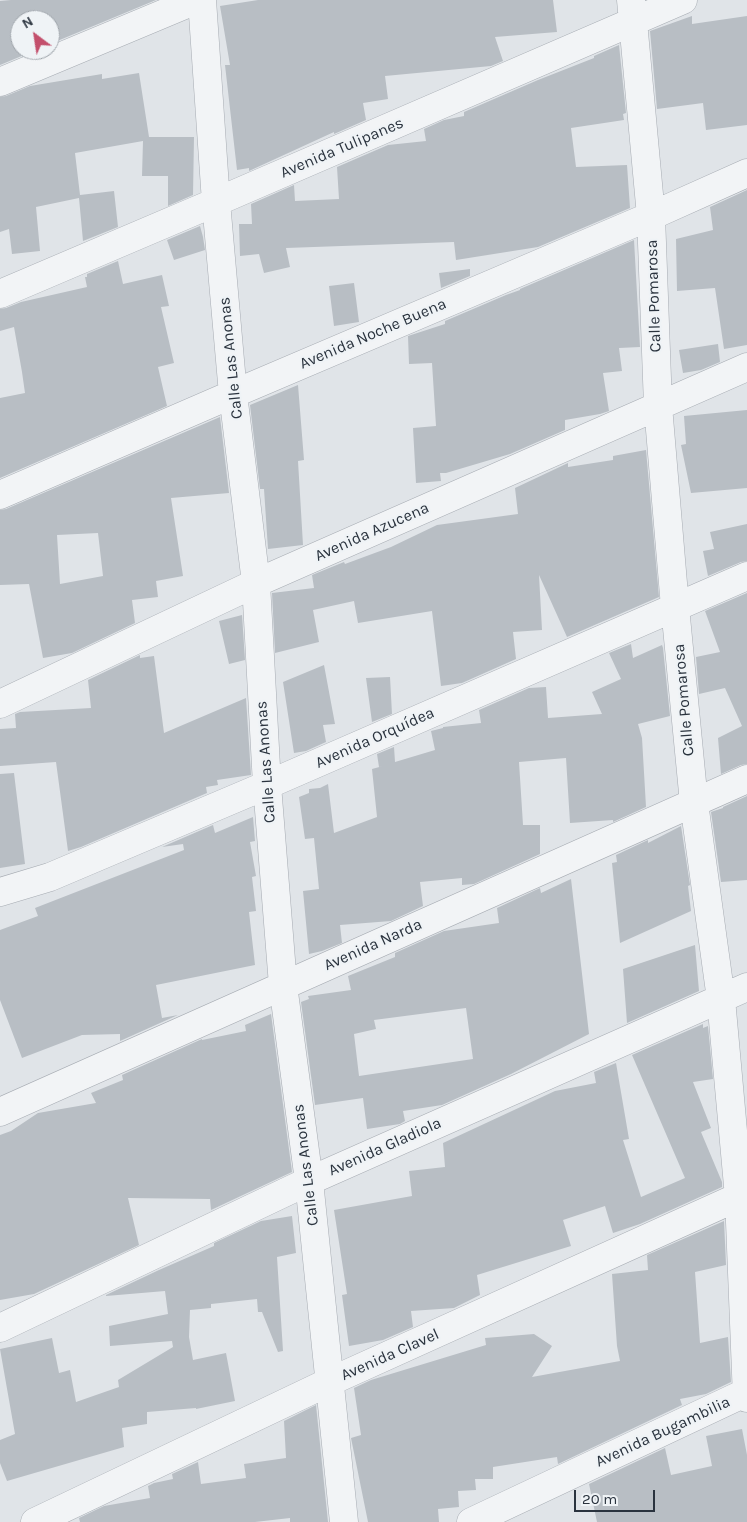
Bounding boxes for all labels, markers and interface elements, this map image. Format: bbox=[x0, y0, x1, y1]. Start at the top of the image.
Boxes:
north arrow bbox=[10, 10, 60, 60]
text: N bbox=[19, 13, 36, 32]
street label: Avenida Tulipanes bbox=[278, 113, 406, 183]
street label: Calle Pomarosa bbox=[642, 239, 666, 353]
street label: Avenida Noche Buena bbox=[297, 294, 449, 374]
street label: Calle Las Anonas bbox=[215, 296, 247, 420]
street label: Avenida Azucena bbox=[312, 498, 432, 566]
street label: Calle Pomarosa bbox=[670, 643, 698, 757]
street label: Calle Las Anonas bbox=[252, 700, 280, 824]
street label: Avenida Orquídea bbox=[313, 703, 437, 773]
street label: Avenida Narda bbox=[321, 915, 425, 975]
street label: Calle Las Anonas bbox=[289, 1103, 323, 1227]
street label: Avenida Gladiola bbox=[326, 1114, 444, 1180]
street label: Avenida Clavel bbox=[338, 1325, 442, 1385]
street label: Avenida Bugambilia bbox=[593, 1392, 733, 1472]
scale bar bbox=[577, 1480, 658, 1512]
text: 20 m bbox=[582, 1490, 617, 1508]

